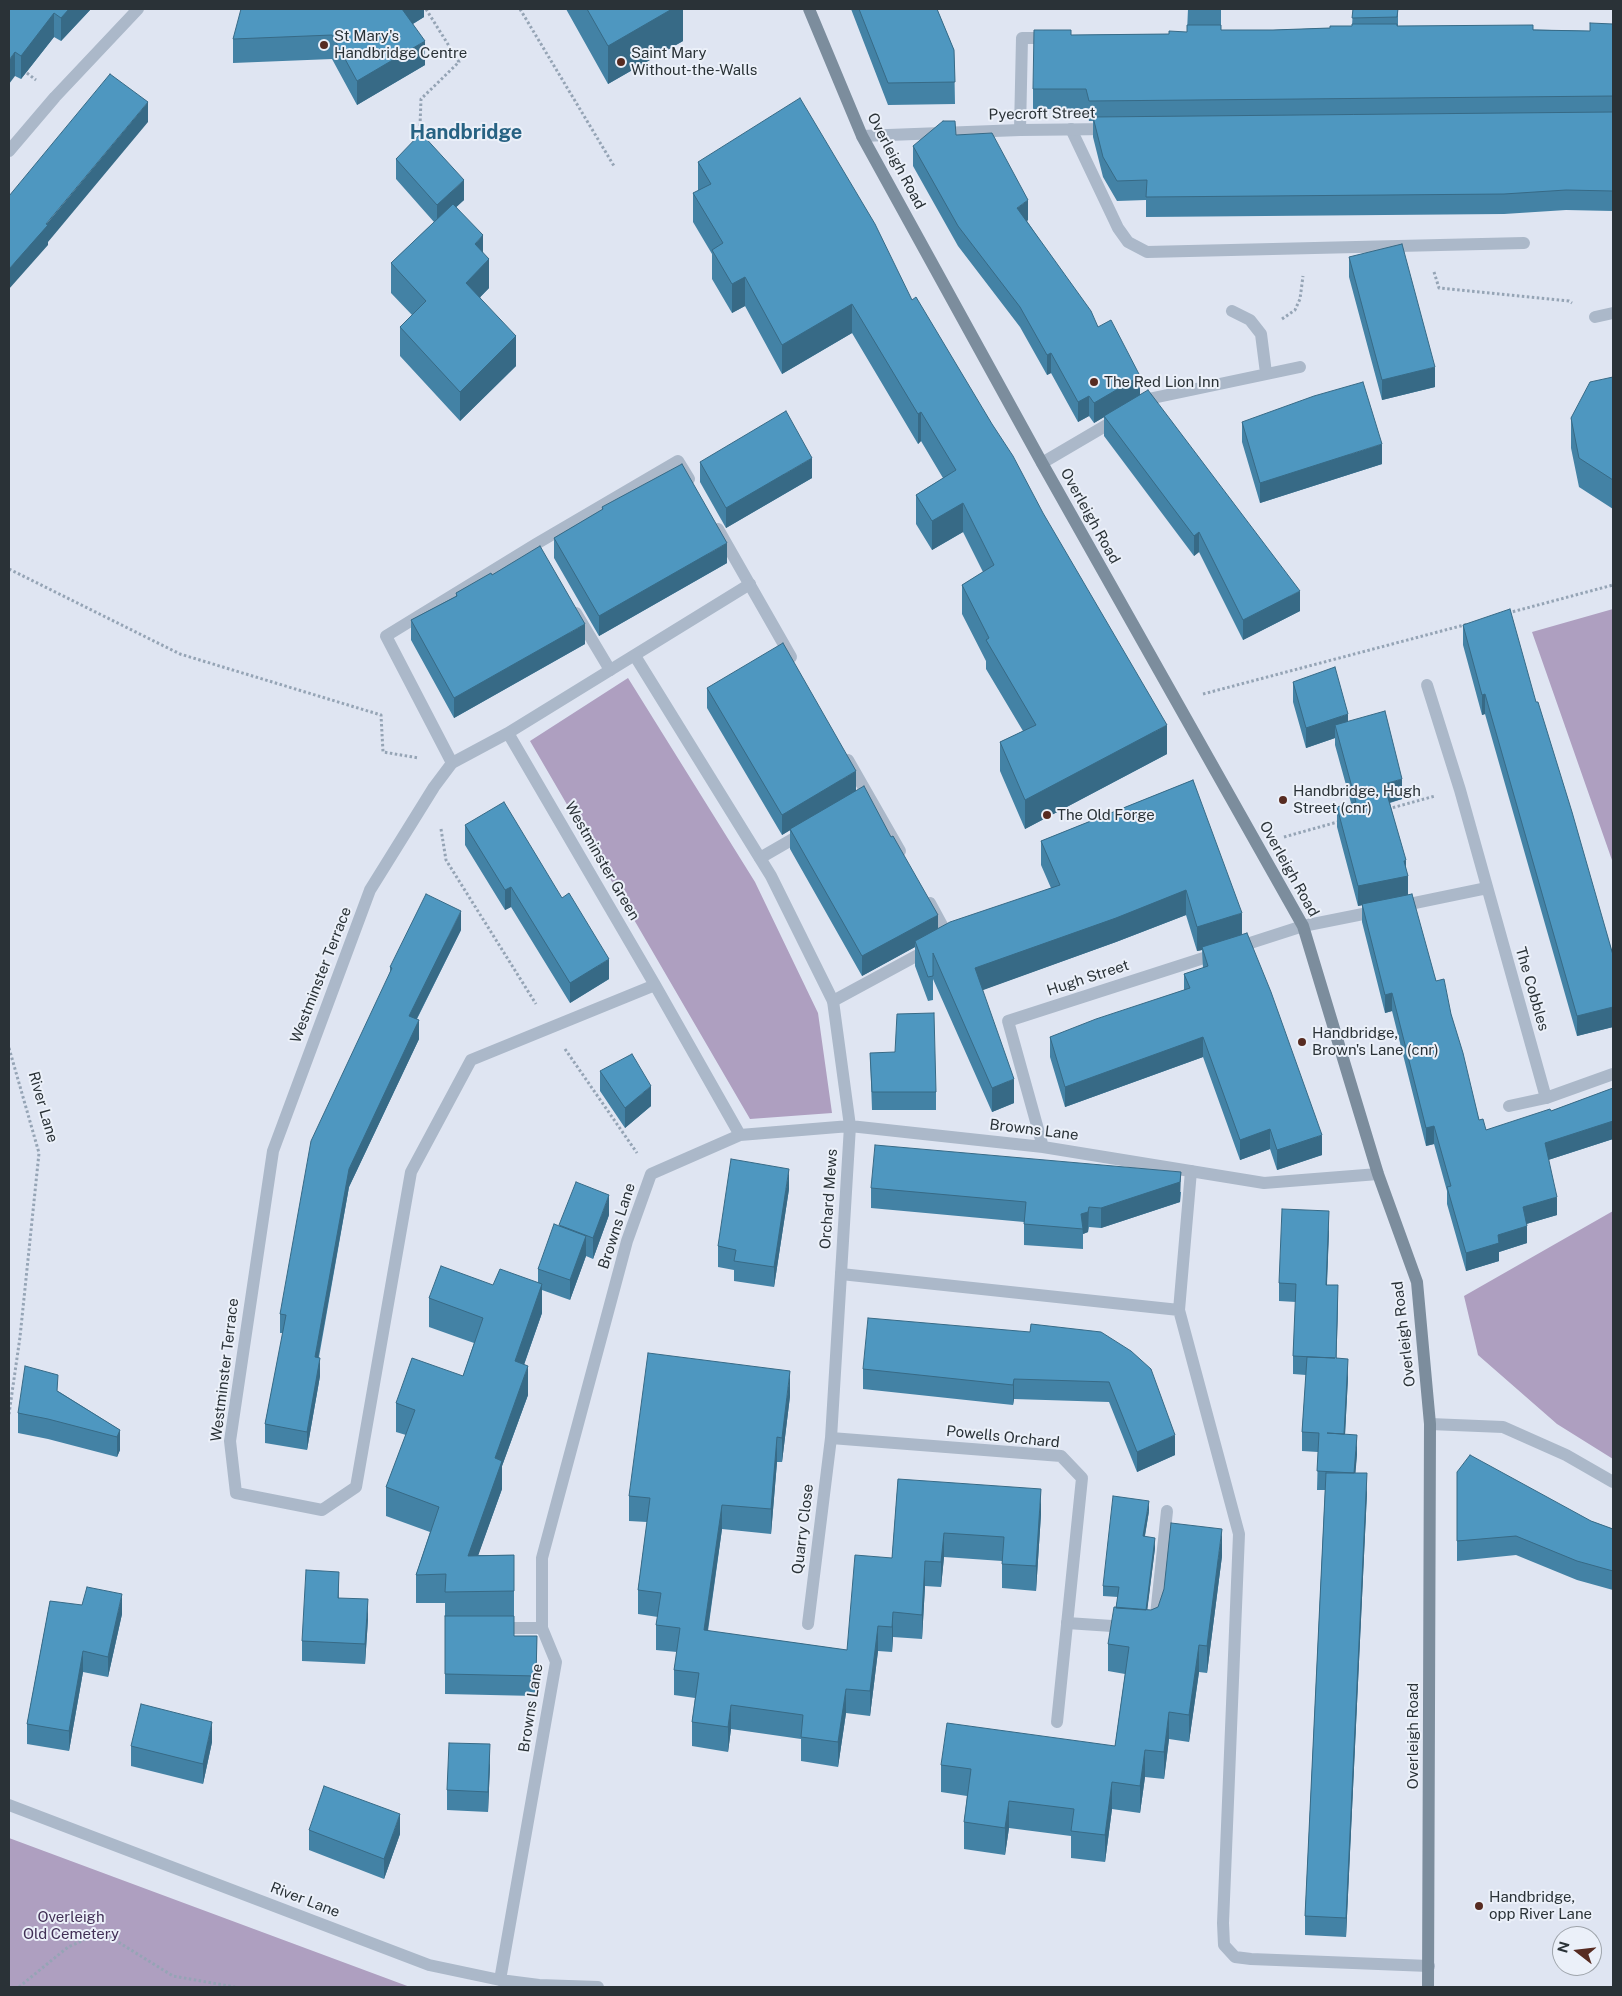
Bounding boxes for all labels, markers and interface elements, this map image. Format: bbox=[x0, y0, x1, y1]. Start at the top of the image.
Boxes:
place label: St Mary's Handbridge Centre bbox=[334, 27, 467, 62]
marker: St Mary's Handbridge Centre bbox=[318, 39, 330, 51]
place label: Saint Mary Without-the-Walls bbox=[631, 44, 757, 79]
marker: Saint Mary Without-the-Walls bbox=[615, 56, 627, 68]
street label: Pyecroft Street bbox=[988, 104, 1096, 124]
street label: Overleigh Road bbox=[863, 110, 929, 212]
district label: Handbridge bbox=[410, 121, 522, 145]
place label: The Red Lion Inn bbox=[1104, 373, 1219, 391]
marker: The Red Lion Inn bbox=[1088, 376, 1100, 388]
street label: Overleigh Road bbox=[1056, 465, 1124, 567]
place label: Handbridge, Hugh Street (cnr) bbox=[1293, 782, 1421, 817]
marker: Handbridge, Hugh Street (cnr) bbox=[1277, 794, 1289, 806]
street label: Westminster Green bbox=[561, 798, 643, 924]
place label: The Old Forge bbox=[1057, 806, 1155, 824]
marker: The Old Forge bbox=[1041, 809, 1053, 821]
street label: Overleigh Road bbox=[1255, 818, 1323, 920]
street label: Westminster Terrace bbox=[287, 904, 355, 1046]
street label: The Cobbles bbox=[1511, 945, 1553, 1033]
street label: Hugh Street bbox=[1045, 956, 1131, 1000]
place label: Handbridge, Brown's Lane (cnr) bbox=[1312, 1024, 1439, 1059]
marker: Handbridge, Brown's Lane (cnr) bbox=[1296, 1036, 1308, 1048]
street label: River Lane bbox=[24, 1069, 62, 1145]
street label: Browns Lane bbox=[988, 1116, 1080, 1144]
street label: Orchard Mews bbox=[817, 1148, 841, 1250]
street label: Browns Lane bbox=[595, 1181, 639, 1271]
street label: Overleigh Road bbox=[1389, 1280, 1419, 1388]
street label: Westminster Terrace bbox=[207, 1297, 243, 1443]
street label: Powells Orchard bbox=[945, 1422, 1061, 1452]
street label: Quarry Close bbox=[789, 1483, 817, 1575]
street label: Browns Lane bbox=[515, 1662, 547, 1754]
street label: Overleigh Road bbox=[1404, 1683, 1422, 1789]
street label: River Lane bbox=[268, 1879, 342, 1921]
place label: Handbridge, opp River Lane bbox=[1489, 1888, 1592, 1923]
marker: Handbridge, opp River Lane bbox=[1473, 1900, 1485, 1912]
park label: Overleigh Old Cemetery bbox=[23, 1908, 119, 1943]
north arrow bbox=[1552, 1926, 1602, 1976]
text: N bbox=[1554, 1940, 1573, 1955]

